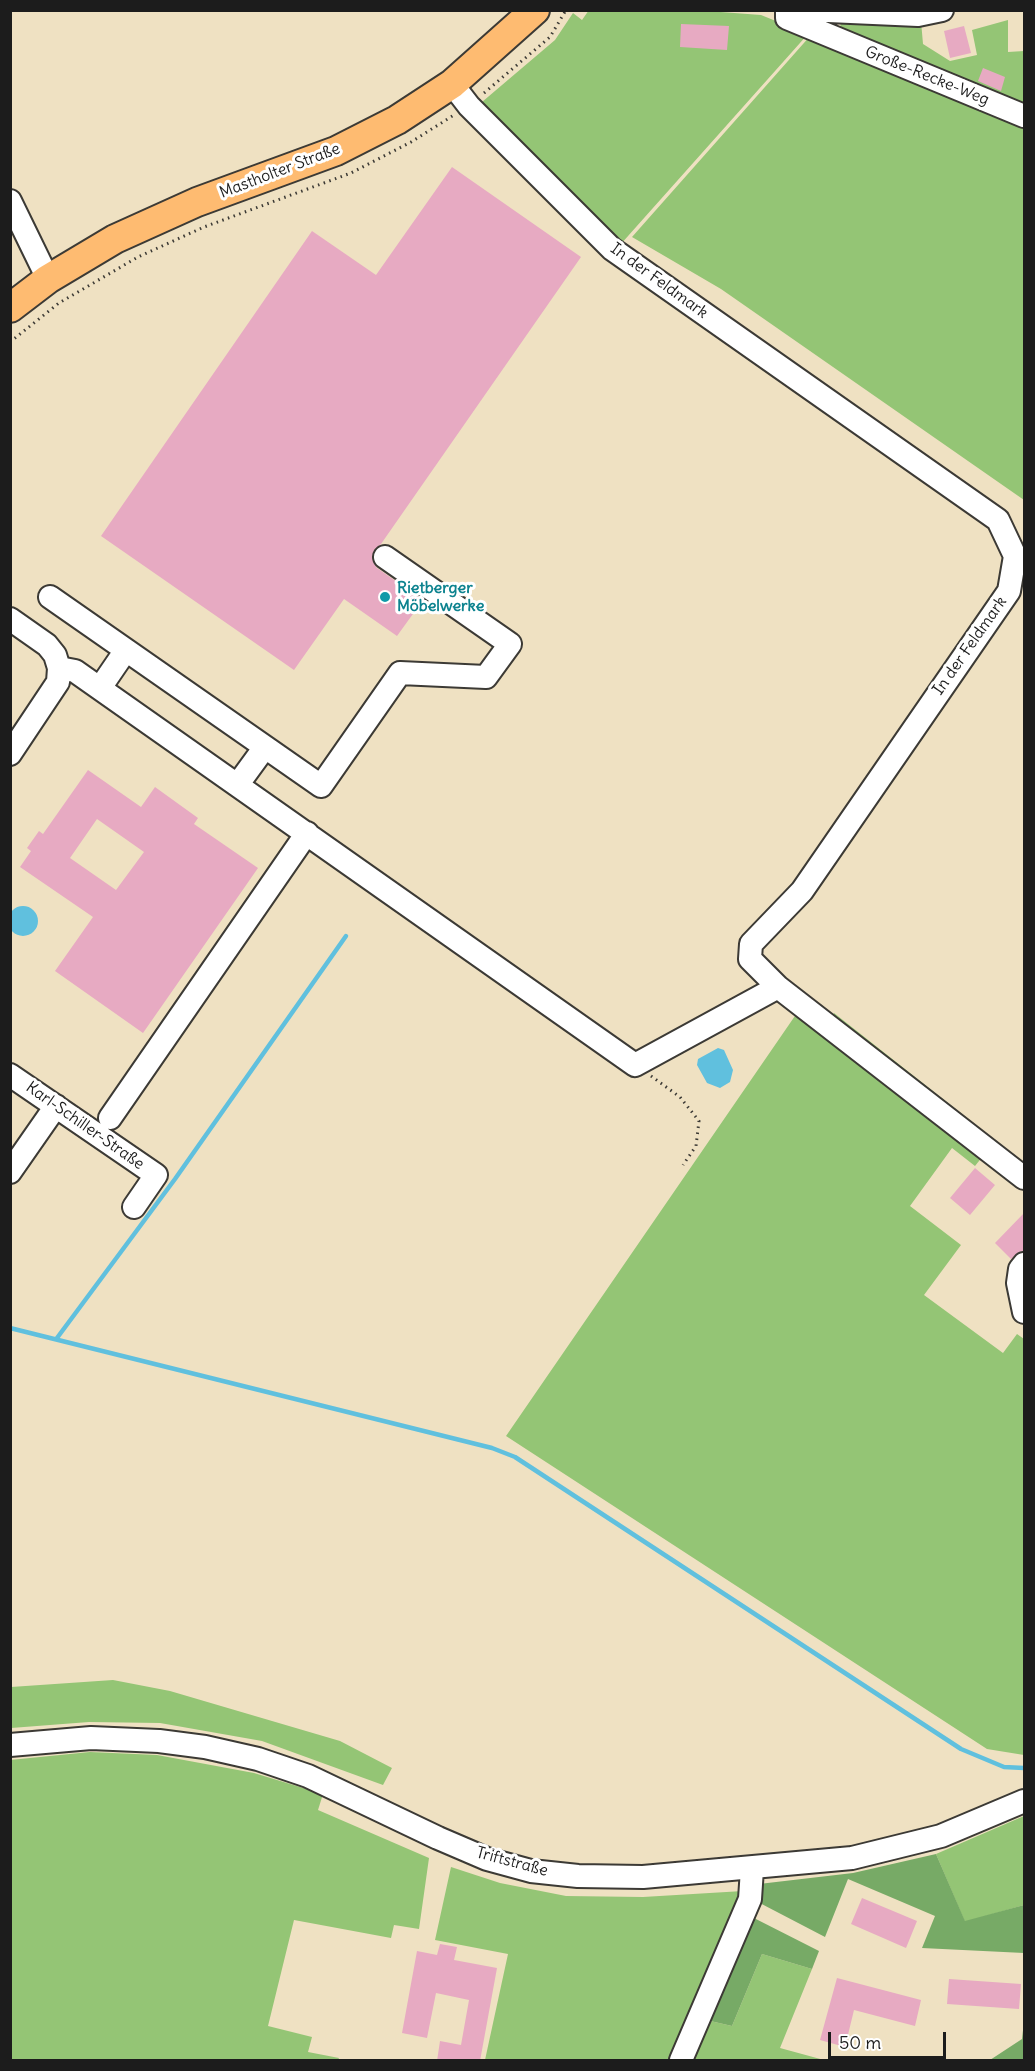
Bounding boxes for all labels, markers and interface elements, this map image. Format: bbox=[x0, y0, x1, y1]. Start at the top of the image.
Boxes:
street label: Große-Recke-Weg bbox=[862, 42, 992, 110]
street label: Mastholter Straße bbox=[217, 139, 343, 203]
street label: In der Feldmark bbox=[606, 239, 712, 323]
place label: Rietberger Möbelwerke bbox=[397, 578, 484, 616]
marker: Rietberger Möbelwerke bbox=[378, 590, 392, 604]
street label: In der Feldmark bbox=[929, 593, 1011, 699]
street label: Karl-Schiller-Straße bbox=[22, 1078, 148, 1174]
street label: Triftstraße bbox=[474, 1843, 550, 1881]
scale bar bbox=[831, 2020, 950, 2058]
text: 50 m bbox=[839, 2031, 881, 2054]

